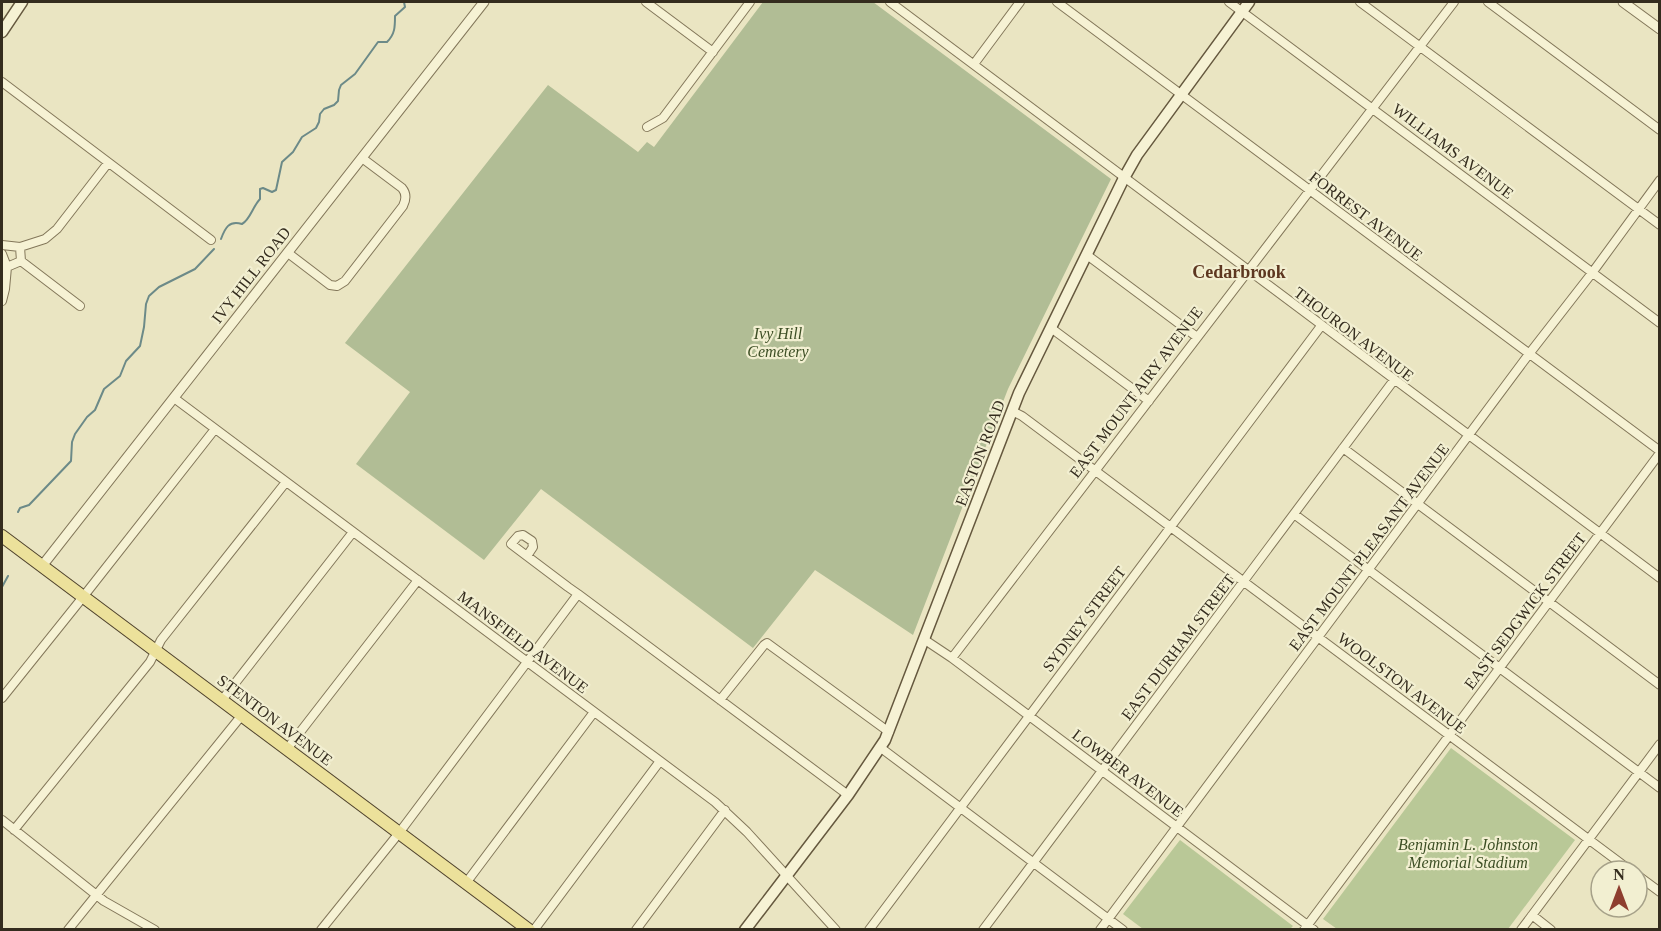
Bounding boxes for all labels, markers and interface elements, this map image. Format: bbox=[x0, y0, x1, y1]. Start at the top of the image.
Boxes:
street label: WILLIAMS AVENUE bbox=[1389, 100, 1517, 202]
street label: FORREST AVENUE bbox=[1306, 168, 1426, 264]
street label: IVY HILL ROAD bbox=[208, 224, 294, 326]
district label: Cedarbrook bbox=[1192, 262, 1286, 282]
street label: THOURON AVENUE bbox=[1291, 284, 1417, 384]
street label: EAST MOUNT AIRY AVENUE bbox=[1066, 303, 1206, 481]
park label: Ivy Hill Cemetery bbox=[747, 325, 810, 361]
street label: EASTON ROAD bbox=[952, 398, 1008, 508]
street label: EAST MOUNT PLEASANT AVENUE bbox=[1286, 440, 1452, 654]
street label: EAST SEDGWICK STREET bbox=[1461, 530, 1589, 692]
street label: SYDNEY STREET bbox=[1039, 563, 1129, 675]
street label: EAST DURHAM STREET bbox=[1118, 571, 1238, 723]
street label: MANSFIELD AVENUE bbox=[455, 588, 591, 696]
street label: WOOLSTON AVENUE bbox=[1334, 629, 1470, 737]
street label: STENTON AVENUE bbox=[214, 671, 336, 769]
street label: LOWBER AVENUE bbox=[1069, 726, 1187, 820]
park label: Benjamin L. Johnston Memorial Stadium bbox=[1398, 836, 1538, 871]
north arrow bbox=[1589, 859, 1649, 919]
text: N bbox=[1613, 866, 1625, 883]

